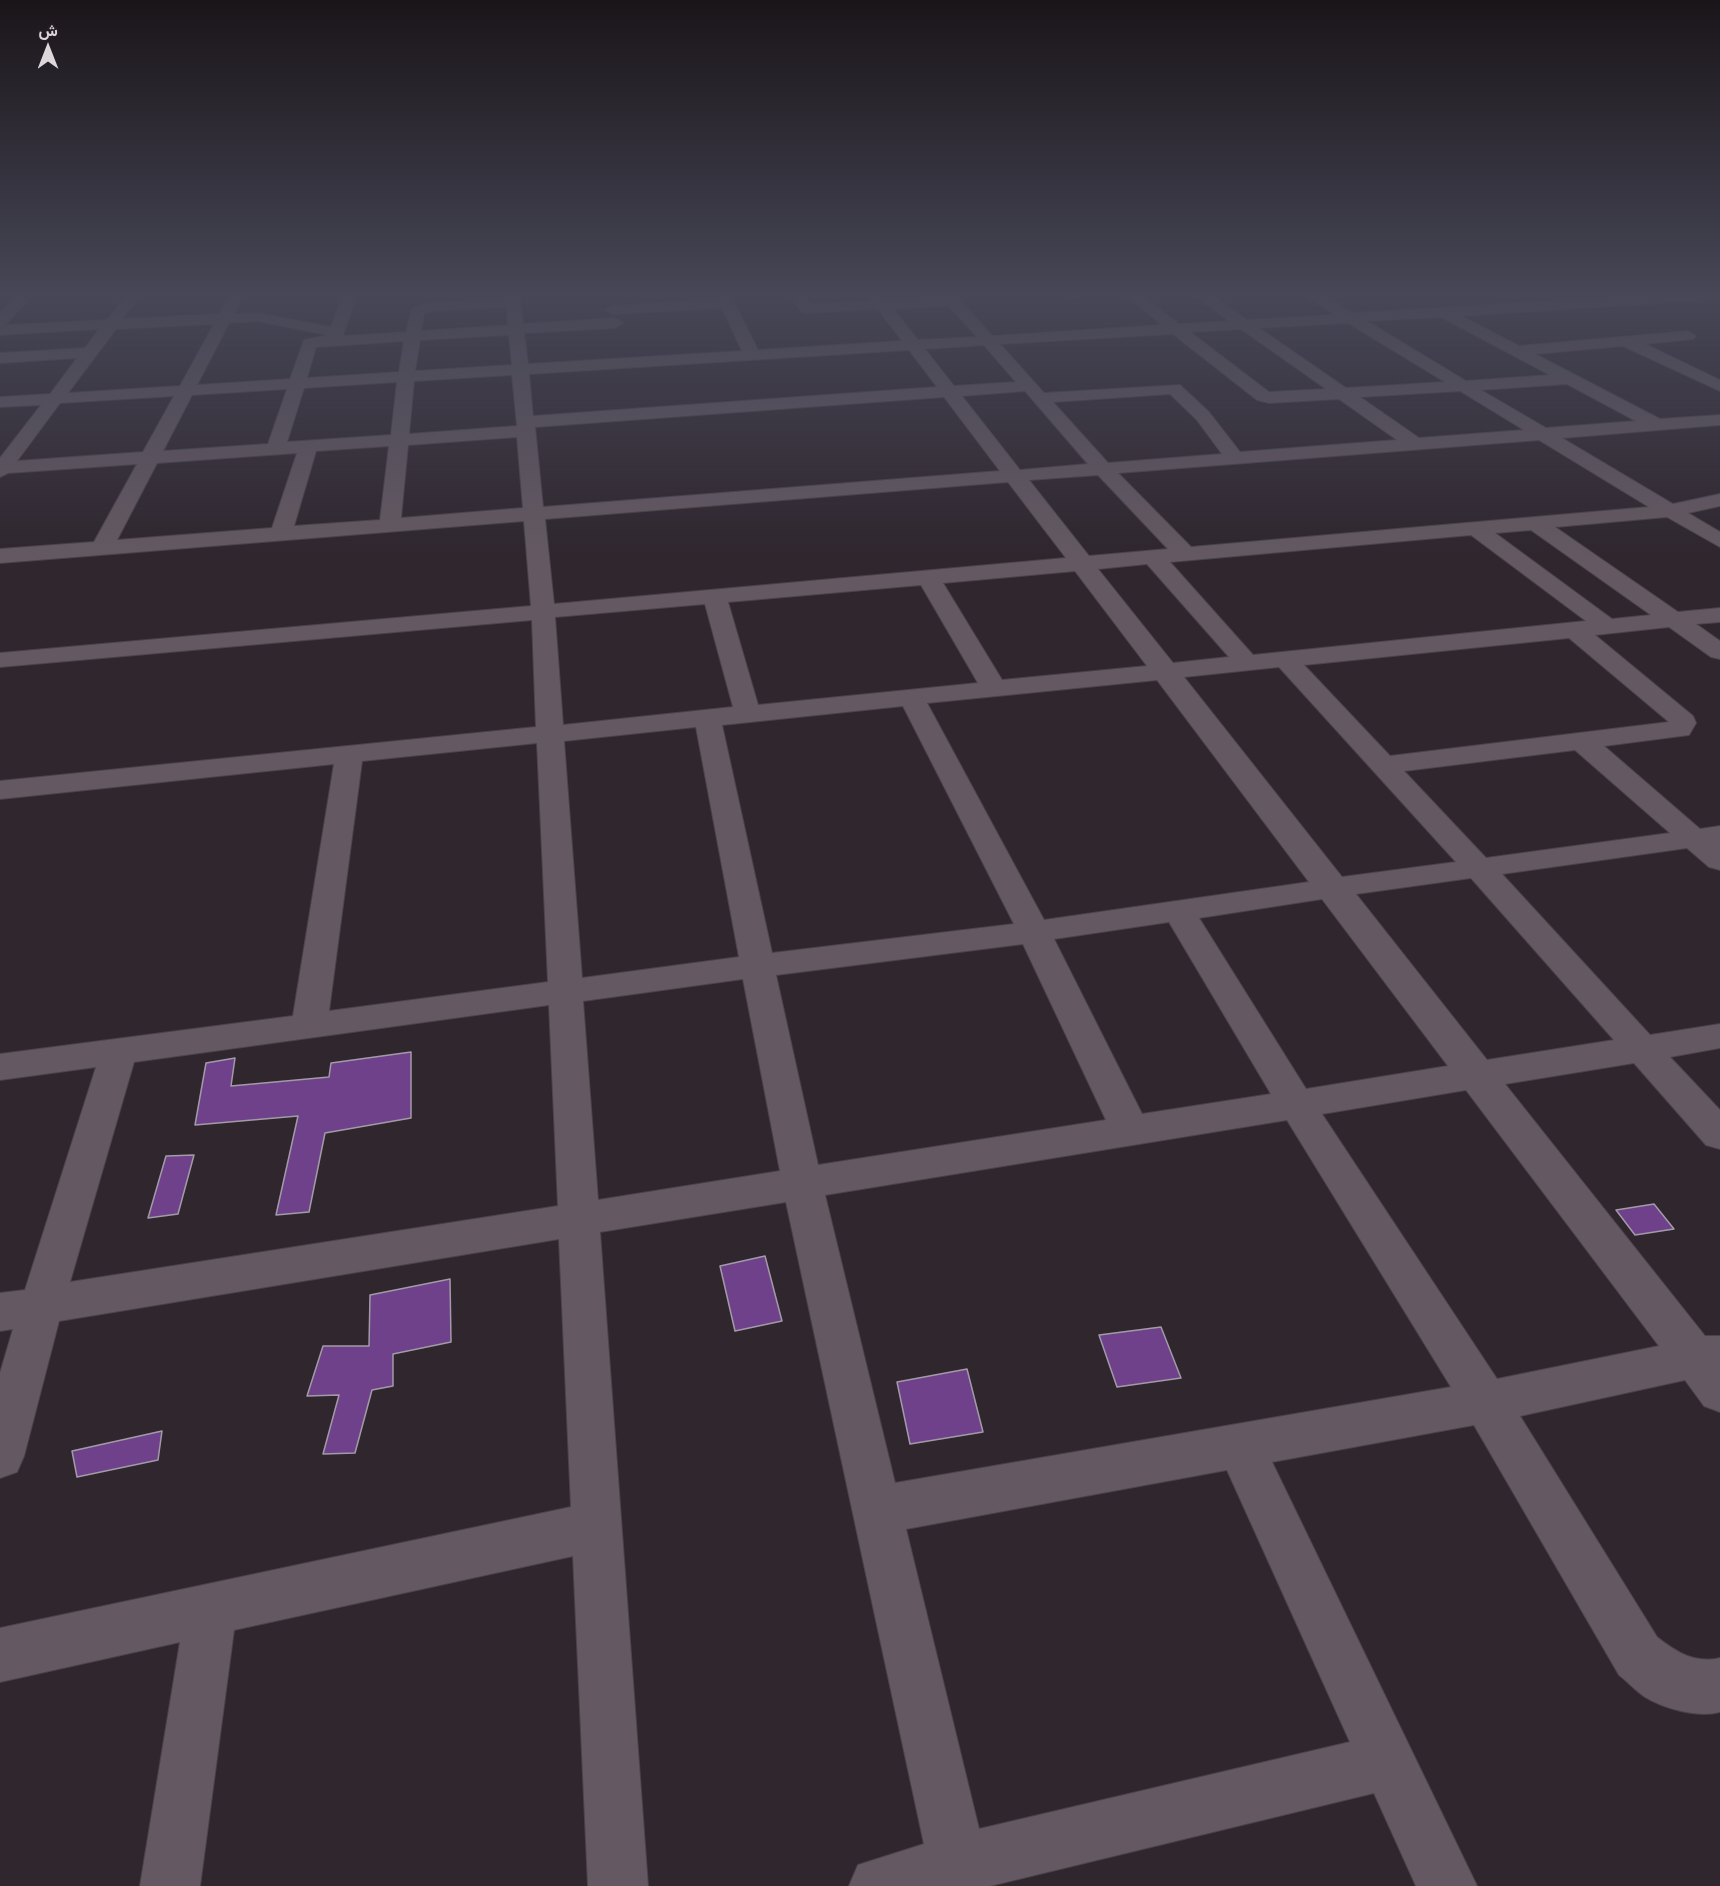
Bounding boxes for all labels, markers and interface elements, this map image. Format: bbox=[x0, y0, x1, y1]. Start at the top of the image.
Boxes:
north arrow bbox=[18, 18, 78, 78]
text: ش bbox=[38, 19, 58, 41]

